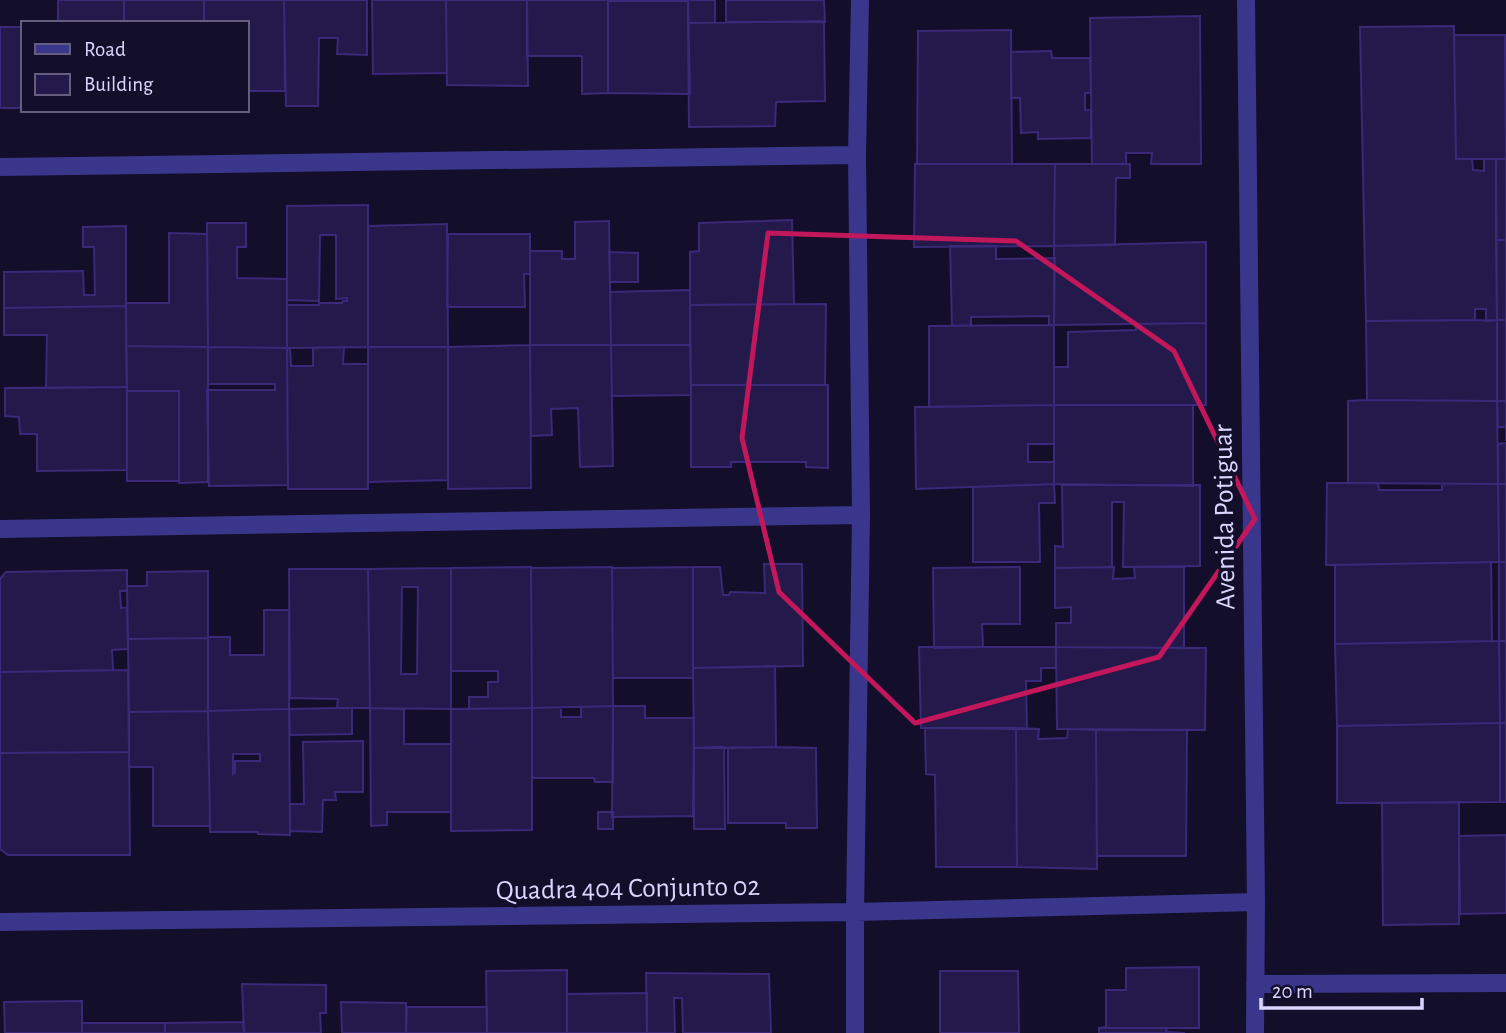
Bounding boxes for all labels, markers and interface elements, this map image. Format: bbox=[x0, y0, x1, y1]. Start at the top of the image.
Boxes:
legend bbox=[21, 21, 248, 112]
text: Road bbox=[84, 39, 126, 60]
text: Building bbox=[84, 74, 154, 95]
street label: Avenida Potiguar bbox=[1209, 424, 1241, 610]
street label: Quadra 404 Conjunto 02 bbox=[496, 873, 760, 905]
scale bar bbox=[1261, 967, 1422, 1011]
text: 20 m bbox=[1272, 981, 1313, 1002]

